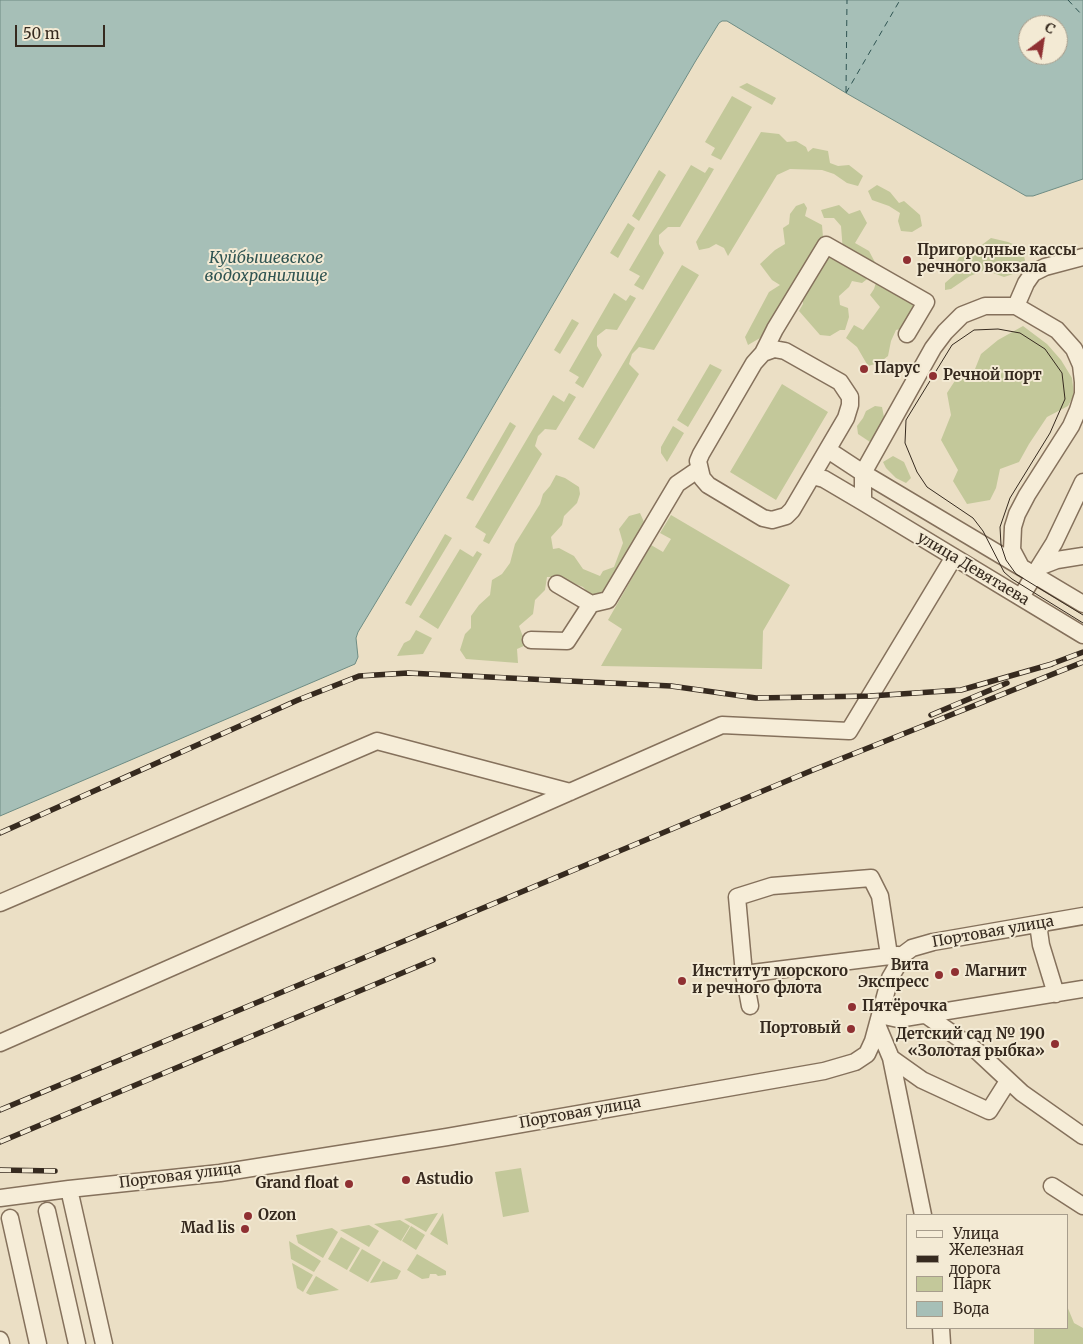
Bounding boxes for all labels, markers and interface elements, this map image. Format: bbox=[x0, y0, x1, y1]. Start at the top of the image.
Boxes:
scale bar bbox=[18, 15, 108, 47]
north arrow bbox=[1018, 15, 1068, 65]
text: С bbox=[1042, 18, 1059, 38]
text: 50 m bbox=[23, 24, 60, 43]
place label: Пригородные кассы речного вокзала bbox=[917, 242, 1076, 277]
water label: Куйбышевское водохранилище bbox=[205, 248, 327, 286]
marker: Пригородные кассы речного вокзала bbox=[901, 254, 913, 266]
place label: Парус bbox=[874, 360, 920, 378]
marker: Парус bbox=[858, 363, 870, 375]
place label: Речной порт bbox=[943, 367, 1042, 385]
marker: Речной порт bbox=[927, 370, 939, 382]
street label: улица Девятаева bbox=[914, 528, 1032, 610]
street label: Портовая улица bbox=[931, 912, 1055, 952]
place label: Вита Экспресс bbox=[858, 957, 929, 992]
place label: Институт морского и речного флота bbox=[692, 963, 848, 998]
place label: Магнит bbox=[965, 963, 1027, 981]
marker: Магнит bbox=[949, 966, 961, 978]
marker: Вита Экспресс bbox=[933, 969, 945, 981]
marker: Институт морского и речного флота bbox=[676, 975, 688, 987]
place label: Пятёрочка bbox=[862, 998, 947, 1016]
marker: Пятёрочка bbox=[846, 1001, 858, 1013]
place label: Портовый bbox=[759, 1020, 841, 1038]
marker: Портовый bbox=[845, 1023, 857, 1035]
place label: Детский сад № 190 «Золотая рыбка» bbox=[896, 1026, 1045, 1061]
marker: Детский сад № 190 «Золотая рыбка» bbox=[1049, 1038, 1061, 1050]
street label: Портовая улица bbox=[518, 1093, 642, 1133]
street label: Портовая улица bbox=[118, 1160, 242, 1192]
place label: Astudio bbox=[416, 1171, 473, 1189]
marker: Astudio bbox=[400, 1174, 412, 1186]
place label: Grand float bbox=[255, 1175, 339, 1193]
marker: Grand float bbox=[343, 1178, 355, 1190]
place label: Ozon bbox=[258, 1207, 296, 1225]
marker: Ozon bbox=[242, 1210, 254, 1222]
legend bbox=[906, 1214, 1068, 1329]
place label: Mad lis bbox=[181, 1220, 235, 1238]
marker: Mad lis bbox=[239, 1223, 251, 1235]
text: Улица bbox=[953, 1224, 999, 1243]
text: Железная дорога bbox=[949, 1240, 1024, 1278]
text: Парк bbox=[953, 1274, 991, 1293]
text: Вода bbox=[953, 1299, 989, 1318]

